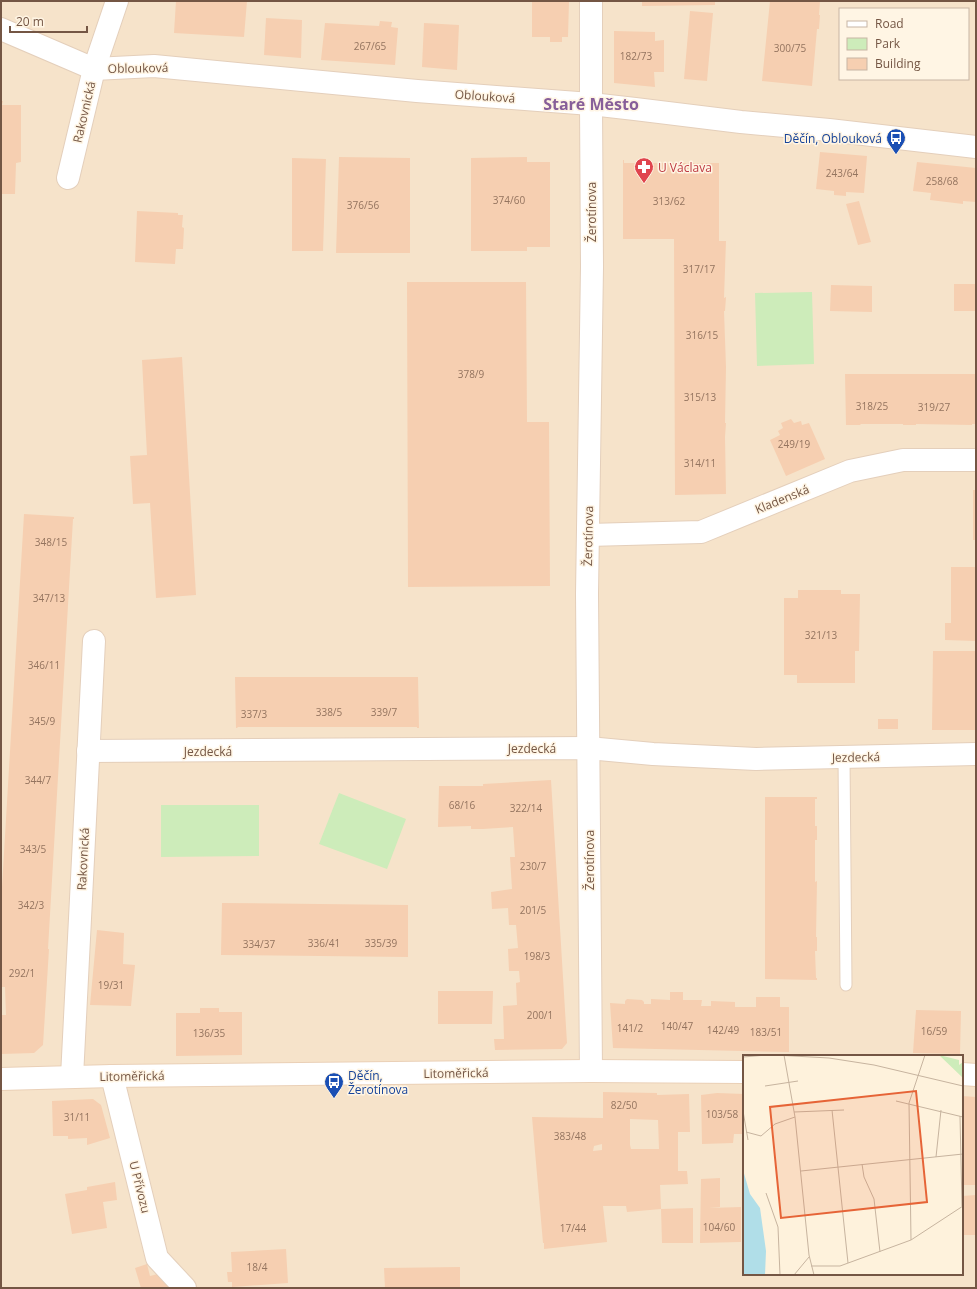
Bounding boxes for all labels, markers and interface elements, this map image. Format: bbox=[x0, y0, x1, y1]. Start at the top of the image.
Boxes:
scale bar bbox=[10, 8, 87, 34]
legend bbox=[839, 8, 969, 80]
text: 20 m bbox=[16, 13, 44, 30]
text: Road bbox=[875, 15, 904, 32]
text: Park bbox=[875, 35, 901, 52]
house number: 267/65 bbox=[354, 39, 386, 53]
house number: 300/75 bbox=[774, 41, 806, 55]
house number: 182/73 bbox=[620, 49, 652, 63]
text: Building bbox=[875, 55, 921, 72]
street label: Oblouková bbox=[108, 59, 168, 77]
street label: Rakovnická bbox=[69, 80, 99, 144]
street label: Oblouková bbox=[454, 85, 516, 107]
district label: Staré Město bbox=[543, 93, 639, 115]
bus stop icon: Děčín, Oblouková bbox=[885, 127, 907, 155]
place label: Děčín, Oblouková bbox=[784, 130, 882, 147]
pharmacy icon: U Václava bbox=[633, 156, 655, 184]
place label: U Václava bbox=[658, 159, 712, 176]
house number: 243/64 bbox=[826, 166, 858, 180]
house number: 258/68 bbox=[926, 174, 958, 188]
street label: Žerotínova bbox=[583, 182, 600, 242]
house number: 374/60 bbox=[493, 193, 525, 207]
house number: 313/62 bbox=[653, 194, 685, 208]
house number: 376/56 bbox=[347, 198, 379, 212]
house number: 317/17 bbox=[683, 262, 715, 276]
house number: 316/15 bbox=[686, 328, 718, 342]
house number: 378/9 bbox=[458, 367, 485, 381]
house number: 315/13 bbox=[684, 390, 716, 404]
house number: 318/25 bbox=[856, 399, 888, 413]
house number: 319/27 bbox=[918, 400, 950, 414]
house number: 249/19 bbox=[778, 437, 810, 451]
house number: 314/11 bbox=[684, 456, 716, 470]
street label: Kladenská bbox=[752, 480, 812, 518]
street label: Žerotínova bbox=[579, 506, 597, 566]
house number: 348/15 bbox=[35, 535, 67, 549]
house number: 347/13 bbox=[33, 591, 65, 605]
house number: 321/13 bbox=[805, 628, 837, 642]
house number: 346/11 bbox=[28, 658, 60, 672]
house number: 338/5 bbox=[316, 705, 343, 719]
house number: 339/7 bbox=[371, 705, 398, 719]
house number: 337/3 bbox=[241, 707, 268, 721]
house number: 345/9 bbox=[29, 714, 56, 728]
street label: Jezdecká bbox=[507, 740, 556, 757]
street label: Jezdecká bbox=[183, 743, 232, 760]
street label: Jezdecká bbox=[831, 748, 880, 766]
house number: 344/7 bbox=[25, 773, 52, 787]
house number: 68/16 bbox=[449, 798, 476, 812]
house number: 322/14 bbox=[510, 801, 542, 815]
street label: Rakovnická bbox=[73, 827, 93, 891]
street label: Žerotínova bbox=[581, 830, 598, 890]
house number: 343/5 bbox=[20, 842, 47, 856]
house number: 230/7 bbox=[520, 859, 547, 873]
house number: 342/3 bbox=[18, 898, 45, 912]
house number: 201/5 bbox=[520, 903, 547, 917]
house number: 336/41 bbox=[308, 936, 340, 950]
house number: 335/39 bbox=[365, 936, 397, 950]
house number: 334/37 bbox=[243, 937, 275, 951]
house number: 198/3 bbox=[524, 949, 551, 963]
house number: 292/1 bbox=[9, 966, 35, 980]
house number: 19/31 bbox=[98, 978, 124, 992]
house number: 200/1 bbox=[527, 1008, 553, 1022]
house number: 140/47 bbox=[661, 1019, 693, 1033]
house number: 141/2 bbox=[617, 1021, 644, 1035]
house number: 142/49 bbox=[707, 1023, 739, 1037]
house number: 16/59 bbox=[921, 1024, 948, 1038]
house number: 183/51 bbox=[750, 1025, 782, 1039]
house number: 136/35 bbox=[193, 1026, 225, 1040]
inset map bbox=[743, 1055, 963, 1275]
street label: Litoměřická bbox=[423, 1064, 489, 1082]
street label: Litoměřická bbox=[99, 1067, 165, 1085]
place label: Děčín, Žerotínova bbox=[348, 1067, 408, 1098]
bus stop icon: Děčín, Žerotínova bbox=[323, 1071, 345, 1099]
house number: 82/50 bbox=[611, 1098, 638, 1112]
house number: 103/58 bbox=[706, 1107, 738, 1121]
house number: 31/11 bbox=[64, 1110, 90, 1124]
house number: 383/48 bbox=[554, 1129, 586, 1143]
street label: U Přívozu bbox=[125, 1159, 155, 1215]
house number: 104/60 bbox=[703, 1220, 735, 1234]
house number: 17/44 bbox=[560, 1221, 587, 1235]
house number: 18/4 bbox=[247, 1260, 268, 1274]

